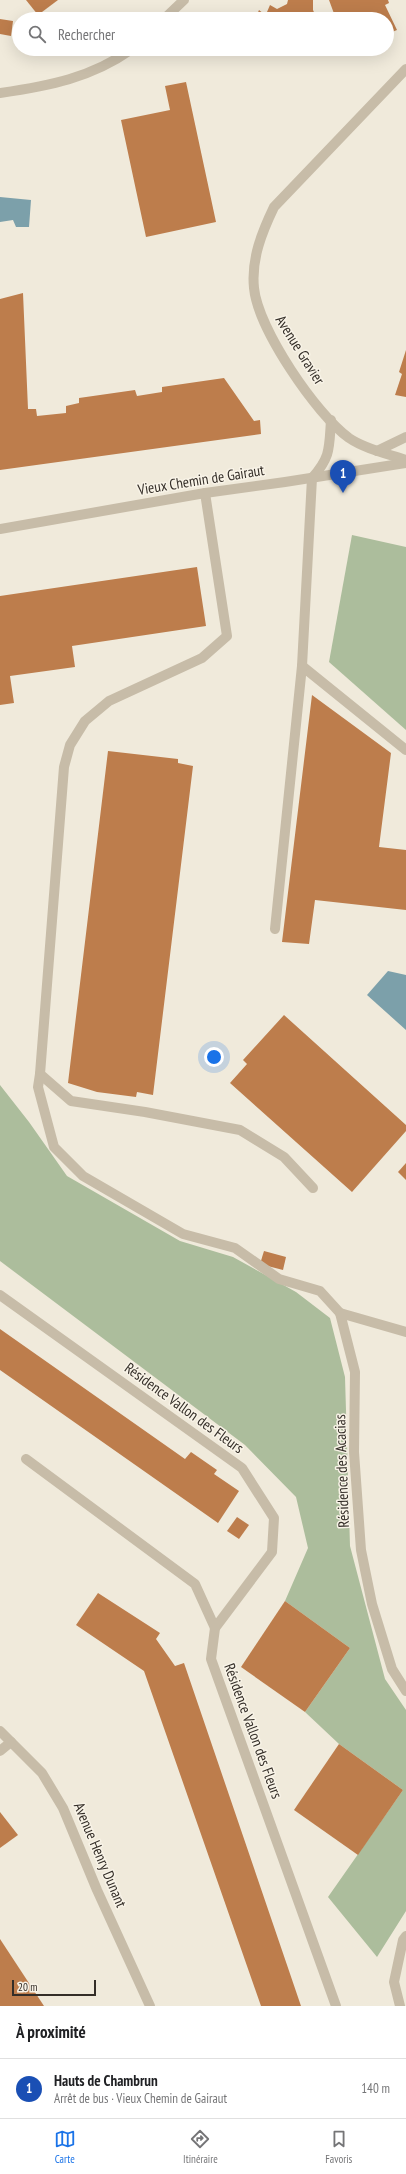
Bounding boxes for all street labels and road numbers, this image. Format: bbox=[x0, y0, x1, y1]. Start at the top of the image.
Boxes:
street label: Avenue Gravier bbox=[272, 312, 330, 389]
street label: Vieux Chemin de Gairaut bbox=[135, 460, 265, 499]
street label: Résidence Vallon des Fleurs bbox=[121, 1358, 248, 1457]
street label: Résidence des Acacias bbox=[330, 1414, 353, 1528]
street label: Résidence Vallon des Fleurs bbox=[220, 1661, 287, 1801]
street label: Avenue Henry Dunant bbox=[70, 1799, 131, 1910]

